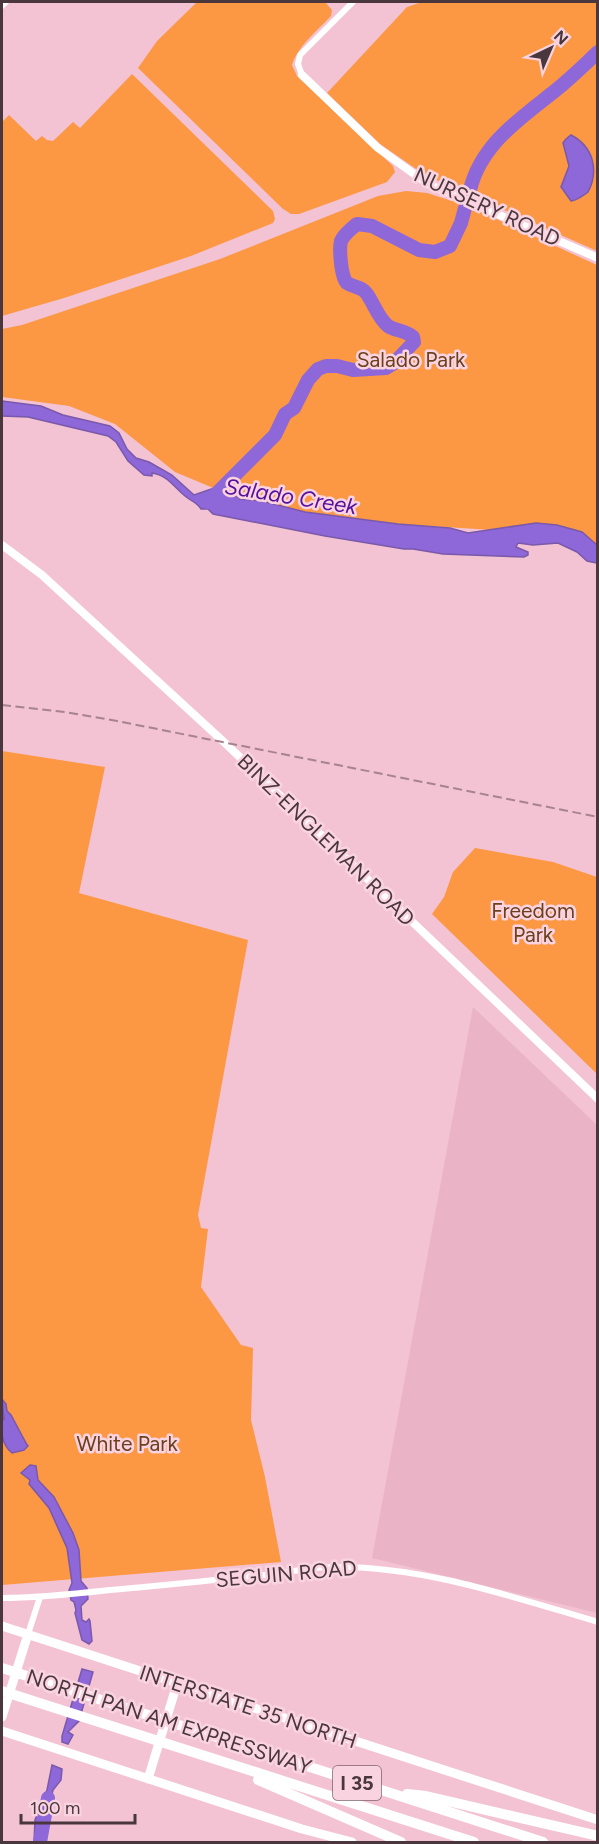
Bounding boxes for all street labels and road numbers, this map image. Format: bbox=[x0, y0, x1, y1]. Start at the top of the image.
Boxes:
street label: NURSERY ROAD bbox=[410, 162, 564, 251]
street label: BINZ-ENGLEMAN ROAD bbox=[233, 748, 420, 931]
street label: SEGUIN ROAD bbox=[214, 1555, 357, 1592]
street label: INTERSTATE 35 NORTH bbox=[136, 1660, 360, 1753]
street label: NORTH PAN AM EXPRESSWAY bbox=[24, 1664, 315, 1780]
road number: I 35 bbox=[333, 1766, 381, 1800]

